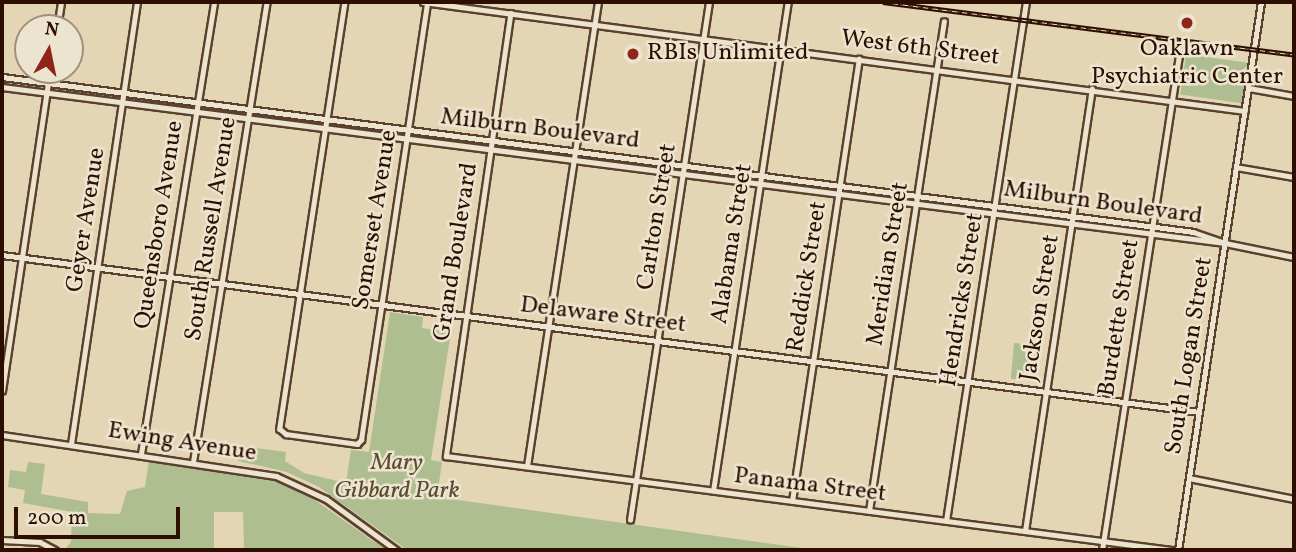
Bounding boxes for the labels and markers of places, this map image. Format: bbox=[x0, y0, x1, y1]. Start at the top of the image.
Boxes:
marker: Oaklawn Psychiatric Center bbox=[1177, 13, 1197, 33]
place label: Oaklawn Psychiatric Center bbox=[1091, 36, 1283, 92]
place label: RBIs Unlimited bbox=[647, 40, 808, 68]
marker: RBIs Unlimited bbox=[625, 46, 641, 62]

